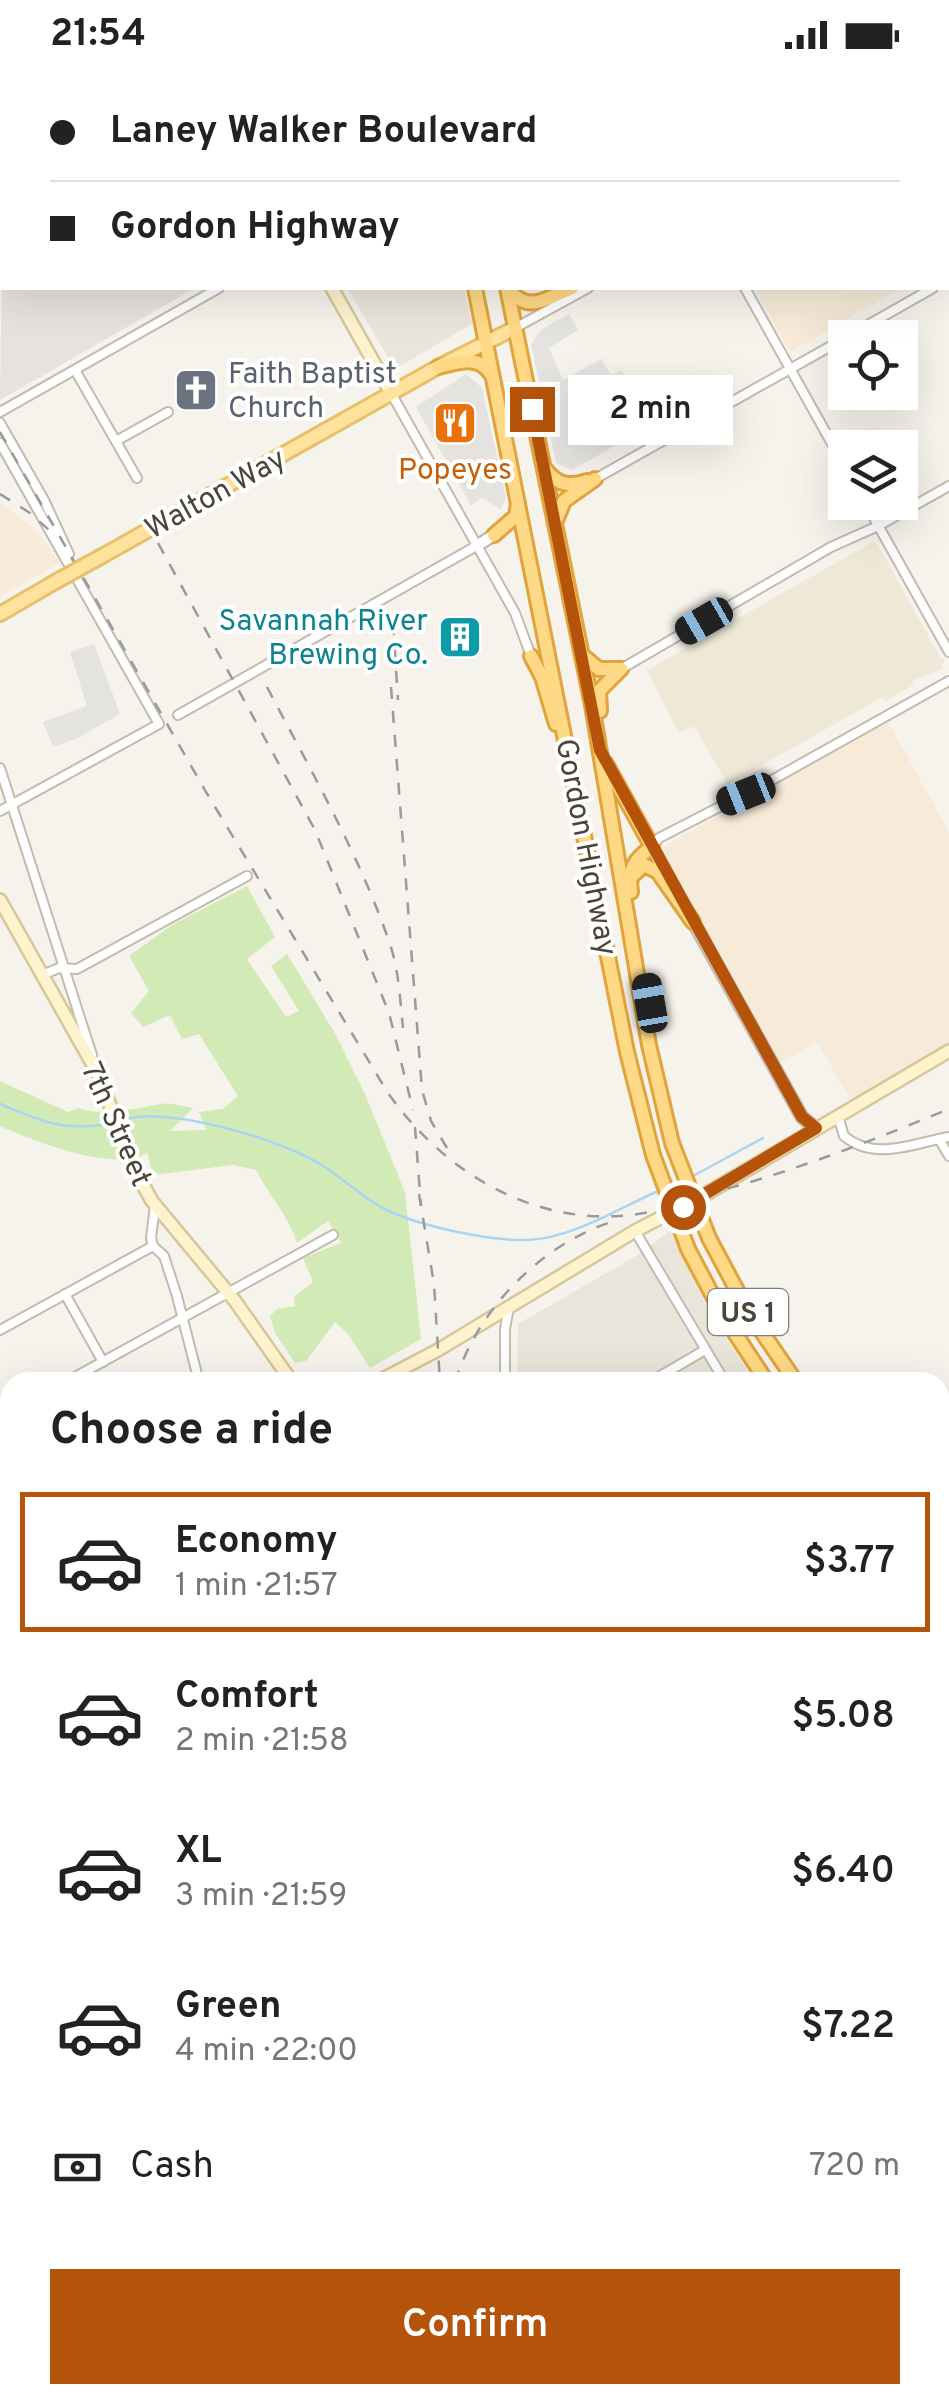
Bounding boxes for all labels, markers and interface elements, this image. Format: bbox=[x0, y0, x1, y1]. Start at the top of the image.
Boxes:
text: 21:54 bbox=[50, 11, 146, 60]
text: Laney Walker Boulevard bbox=[110, 108, 537, 157]
text: Gordon Highway bbox=[110, 204, 400, 253]
map controls bbox=[828, 320, 918, 520]
button: locate bbox=[828, 320, 918, 410]
place label: Faith Baptist Church bbox=[228, 357, 397, 428]
church icon: Faith Baptist Church bbox=[173, 367, 219, 413]
callout: 2 min bbox=[567, 374, 732, 444]
route end bbox=[510, 387, 555, 432]
text: 2 min bbox=[609, 390, 692, 430]
restaurant icon: Popeyes bbox=[432, 400, 478, 446]
button: layers bbox=[828, 430, 918, 520]
street label: Walton Way bbox=[139, 441, 293, 549]
place label: Popeyes bbox=[398, 453, 512, 490]
car bbox=[671, 593, 737, 649]
place label: Savannah River Brewing Co. bbox=[218, 604, 428, 675]
building icon: Savannah River Brewing Co. bbox=[437, 614, 483, 660]
street label: Gordon Highway bbox=[545, 736, 624, 959]
car bbox=[713, 769, 779, 819]
car bbox=[630, 971, 670, 1035]
street label: 7th Street bbox=[71, 1057, 158, 1193]
route start bbox=[661, 1185, 706, 1230]
road number: US 1 bbox=[708, 1289, 788, 1335]
text: Choose a ride bbox=[50, 1403, 333, 1460]
icon: car bbox=[55, 1517, 145, 1607]
text: Economy bbox=[175, 1518, 337, 1567]
text: $3.77 bbox=[804, 1538, 895, 1587]
text: 1 min · 21:57 bbox=[175, 1567, 338, 1607]
icon: car bbox=[55, 1672, 145, 1762]
text: Comfort bbox=[175, 1673, 319, 1722]
text: $5.08 bbox=[791, 1693, 895, 1742]
text: 2 min · 21:58 bbox=[175, 1722, 349, 1762]
icon: car bbox=[55, 1827, 145, 1917]
text: XL bbox=[175, 1828, 222, 1877]
text: $6.40 bbox=[791, 1848, 895, 1897]
text: 3 min · 21:59 bbox=[175, 1877, 347, 1917]
icon: car bbox=[55, 1982, 145, 2072]
text: Green bbox=[175, 1983, 281, 2032]
text: $7.22 bbox=[801, 2003, 895, 2052]
text: 4 min · 22:00 bbox=[175, 2032, 358, 2072]
icon: cash bbox=[50, 2140, 105, 2195]
text: Cash bbox=[130, 2143, 214, 2192]
text: 720 m bbox=[809, 2147, 900, 2187]
button: Confirm bbox=[50, 2269, 900, 2384]

